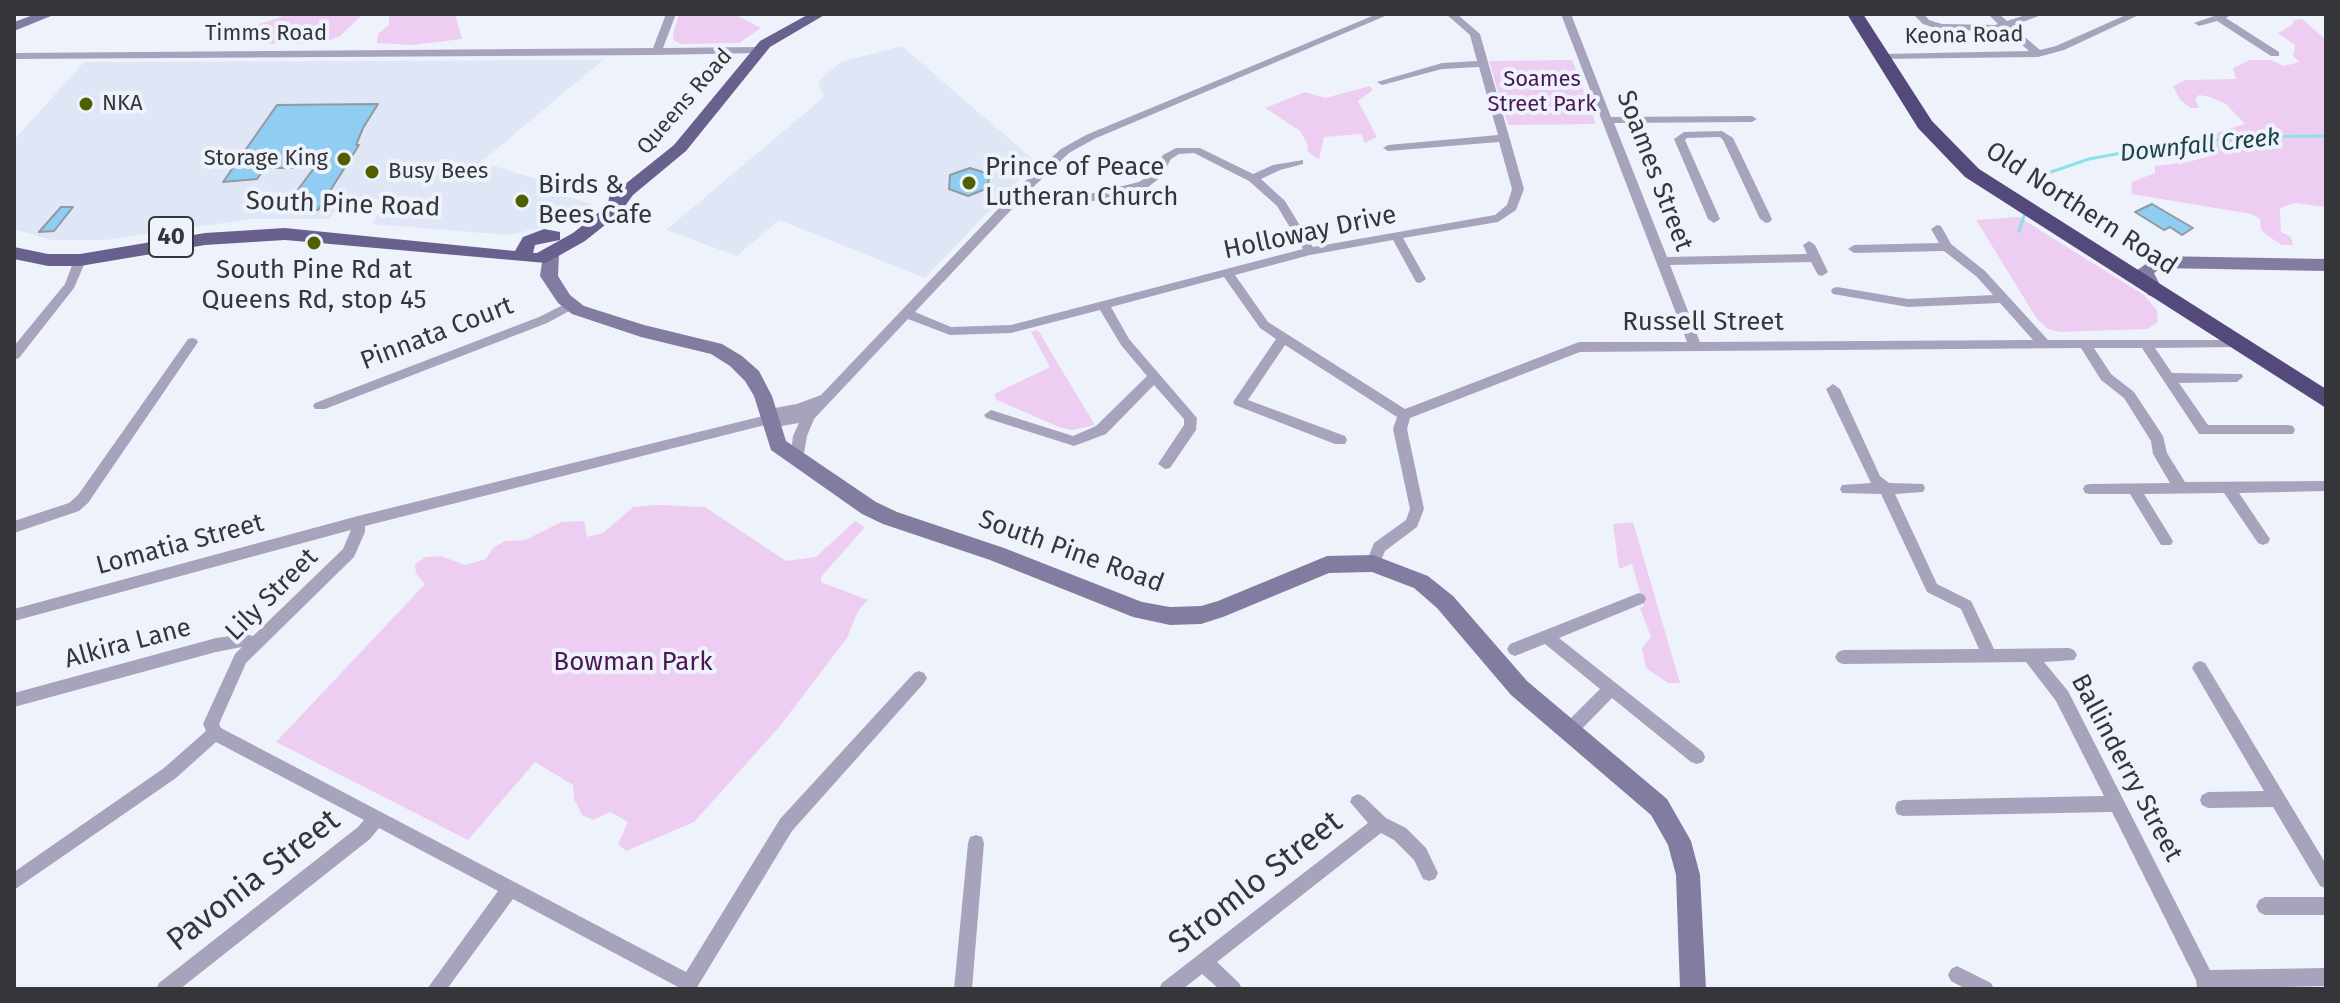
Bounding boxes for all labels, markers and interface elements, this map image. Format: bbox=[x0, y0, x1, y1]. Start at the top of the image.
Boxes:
street label: Timms Road bbox=[205, 21, 327, 47]
street label: Keona Road bbox=[1904, 22, 2024, 50]
street label: Queens Road bbox=[632, 44, 738, 160]
park label: Soames Street Park bbox=[1488, 67, 1596, 118]
street label: Soames Street bbox=[1609, 86, 1699, 256]
place label: NKA bbox=[102, 91, 143, 117]
marker: NKA bbox=[77, 95, 95, 113]
water label: Downfall Creek bbox=[2119, 123, 2281, 169]
street label: Old Northern Road bbox=[1979, 136, 2183, 282]
place label: Storage King bbox=[204, 146, 328, 172]
marker: Storage King bbox=[335, 150, 353, 168]
place label: Prince of Peace Lutheran Church bbox=[985, 152, 1178, 214]
place label: Busy Bees bbox=[388, 159, 488, 185]
marker: Busy Bees bbox=[363, 163, 381, 181]
place label: Birds & Bees Cafe bbox=[538, 170, 652, 232]
marker: Prince of Peace Lutheran Church bbox=[960, 174, 978, 192]
street label: South Pine Road bbox=[245, 186, 441, 224]
marker: Birds & Bees Cafe bbox=[513, 192, 531, 210]
street label: Holloway Drive bbox=[1221, 199, 1399, 267]
road number: 40 bbox=[149, 217, 193, 257]
marker: South Pine Rd at Queens Rd, stop 45 bbox=[305, 234, 323, 252]
place label: South Pine Rd at Queens Rd, stop 45 bbox=[202, 255, 426, 316]
street label: Pinnata Court bbox=[356, 291, 518, 377]
street label: Russell Street bbox=[1622, 307, 1784, 339]
street label: South Pine Road bbox=[974, 504, 1168, 600]
street label: Lomatia Street bbox=[93, 508, 267, 582]
street label: Lily Street bbox=[219, 542, 325, 648]
street label: Alkira Lane bbox=[61, 612, 195, 676]
park label: Bowman Park bbox=[553, 647, 713, 679]
street label: Ballinderry Street bbox=[2064, 669, 2188, 867]
street label: Pavonia Street bbox=[160, 802, 348, 960]
street label: Stromlo Street bbox=[1162, 803, 1350, 963]

